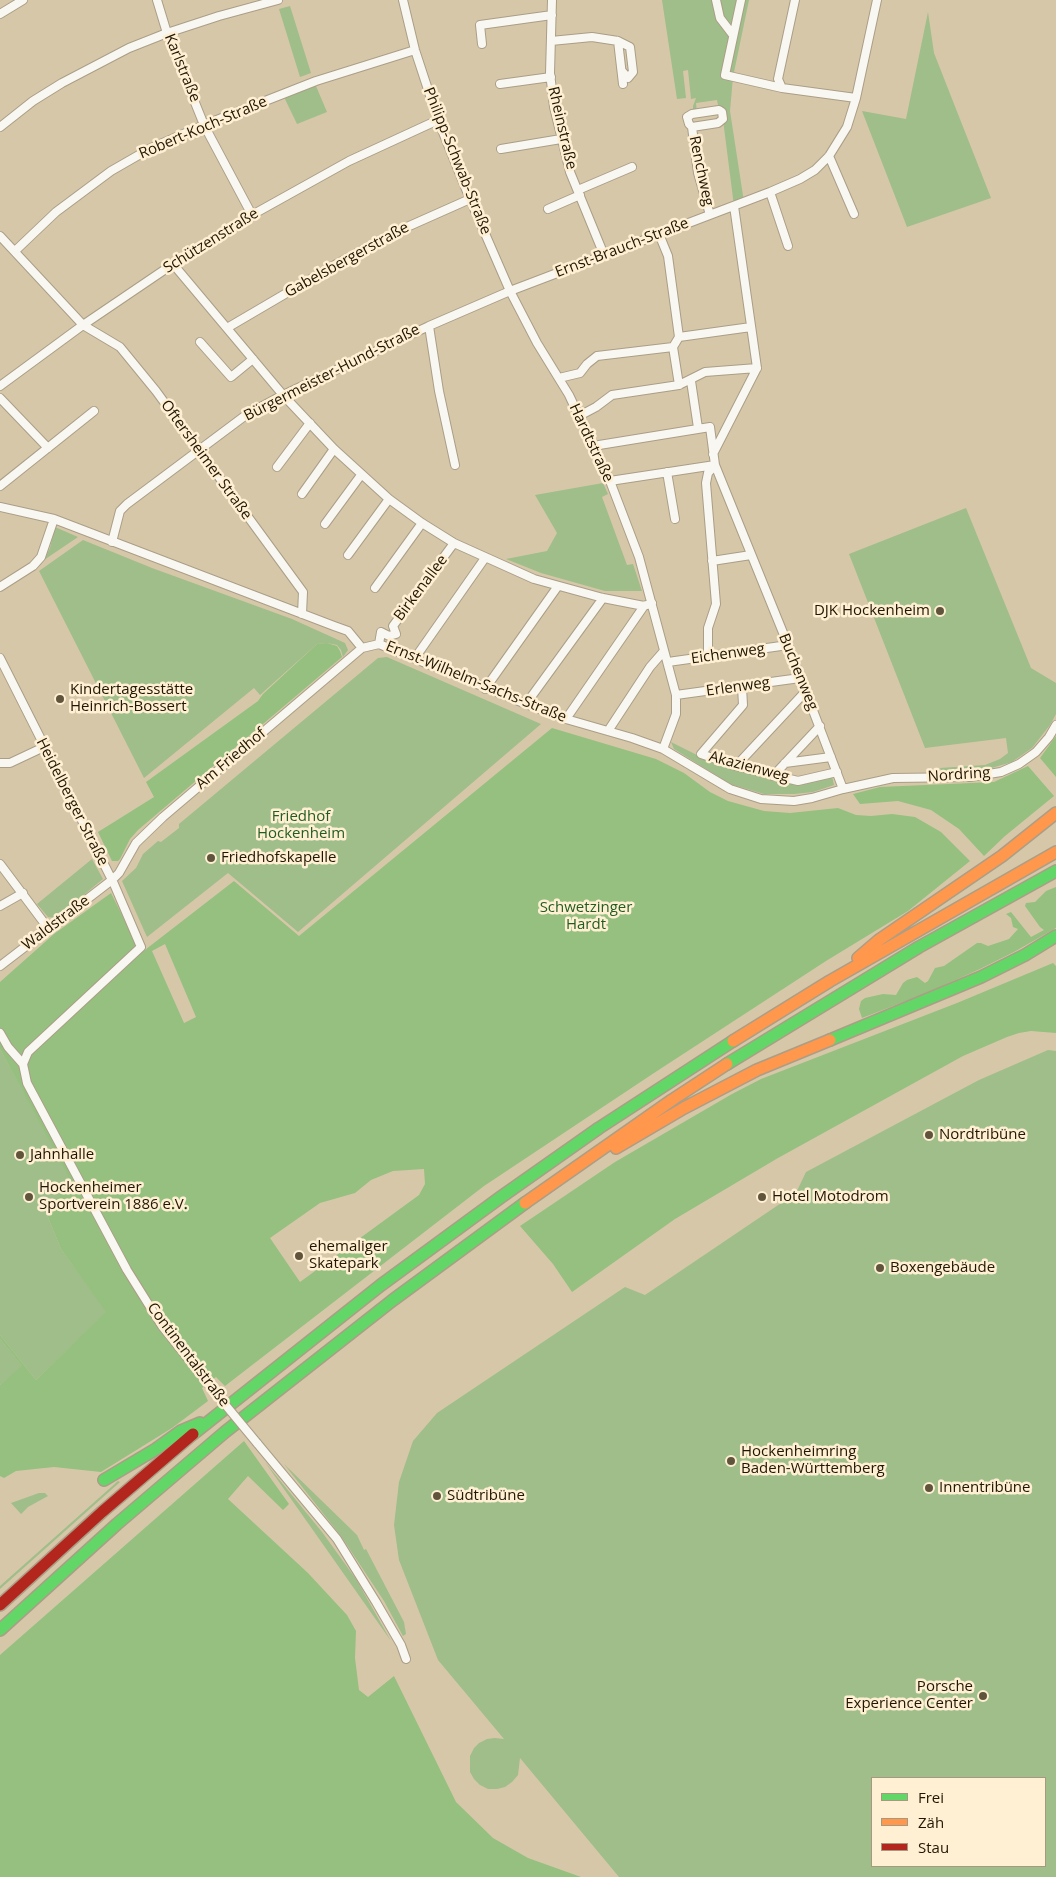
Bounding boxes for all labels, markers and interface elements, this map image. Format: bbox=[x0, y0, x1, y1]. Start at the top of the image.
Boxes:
street label: Karlstraße bbox=[160, 31, 204, 105]
street label: Philipp-Schwab-Straße bbox=[419, 85, 495, 237]
street label: Rheinstraße bbox=[544, 85, 580, 171]
street label: Robert-Koch-Straße bbox=[136, 93, 270, 163]
street label: Renchweg bbox=[685, 134, 717, 208]
street label: Schützenstraße bbox=[160, 205, 262, 277]
street label: Ernst-Brauch-Straße bbox=[553, 214, 691, 282]
street label: Gabelsbergerstraße bbox=[282, 218, 412, 302]
street label: Bürgermeister-Hund-Straße bbox=[241, 321, 423, 425]
street label: Oftersheimer Straße bbox=[157, 397, 255, 523]
street label: Hardtstraße bbox=[565, 401, 617, 485]
street label: Birkenallee bbox=[390, 551, 452, 625]
place label: DJK Hockenheim bbox=[814, 602, 930, 620]
marker: DJK Hockenheim bbox=[934, 605, 946, 617]
street label: Buchenweg bbox=[774, 631, 822, 713]
street label: Ernst-Wilhelm-Sachs-Straße bbox=[383, 637, 569, 727]
street label: Eichenweg bbox=[690, 640, 766, 668]
street label: Erlenweg bbox=[705, 674, 771, 700]
place label: Kindertagesstätte Heinrich-Bossert bbox=[70, 681, 193, 716]
marker: Kindertagesstätte Heinrich-Bossert bbox=[54, 693, 66, 705]
street label: Am Friedhof bbox=[192, 725, 270, 793]
street label: Heidelberger Straße bbox=[32, 735, 112, 869]
street label: Akazienweg bbox=[707, 748, 791, 786]
street label: Nordring bbox=[927, 764, 991, 786]
park label: Friedhof Hockenheim bbox=[257, 808, 345, 843]
place label: Friedhofskapelle bbox=[221, 849, 336, 867]
marker: Friedhofskapelle bbox=[205, 852, 217, 864]
street label: Waldstraße bbox=[19, 892, 93, 954]
park label: Schwetzinger Hardt bbox=[540, 899, 632, 934]
place label: Nordtribüne bbox=[939, 1126, 1026, 1144]
marker: Nordtribüne bbox=[923, 1129, 935, 1141]
place label: Jahnhalle bbox=[30, 1146, 94, 1164]
marker: Jahnhalle bbox=[14, 1149, 26, 1161]
place label: Hockenheimer Sportverein 1886 e.V. bbox=[39, 1179, 188, 1214]
place label: Hotel Motodrom bbox=[772, 1188, 889, 1206]
marker: Hockenheimer Sportverein 1886 e.V. bbox=[23, 1191, 35, 1203]
marker: Hotel Motodrom bbox=[756, 1191, 768, 1203]
place label: ehemaliger Skatepark bbox=[309, 1238, 388, 1273]
marker: ehemaliger Skatepark bbox=[293, 1250, 305, 1262]
place label: Boxengebäude bbox=[890, 1259, 995, 1277]
marker: Boxengebäude bbox=[874, 1262, 886, 1274]
street label: Continentalstraße bbox=[143, 1299, 233, 1411]
place label: Hockenheimring Baden-Württemberg bbox=[741, 1443, 885, 1478]
marker: Hockenheimring Baden-Württemberg bbox=[725, 1455, 737, 1467]
place label: Innentribüne bbox=[939, 1479, 1030, 1497]
marker: Innentribüne bbox=[923, 1482, 935, 1494]
place label: Südtribüne bbox=[447, 1487, 525, 1505]
marker: Südtribüne bbox=[431, 1490, 443, 1502]
place label: Porsche Experience Center bbox=[845, 1678, 973, 1713]
marker: Porsche Experience Center bbox=[977, 1690, 989, 1702]
legend bbox=[871, 1777, 1046, 1867]
text: Frei bbox=[918, 1787, 944, 1807]
text: Zäh bbox=[918, 1812, 944, 1832]
text: Stau bbox=[918, 1837, 949, 1857]

